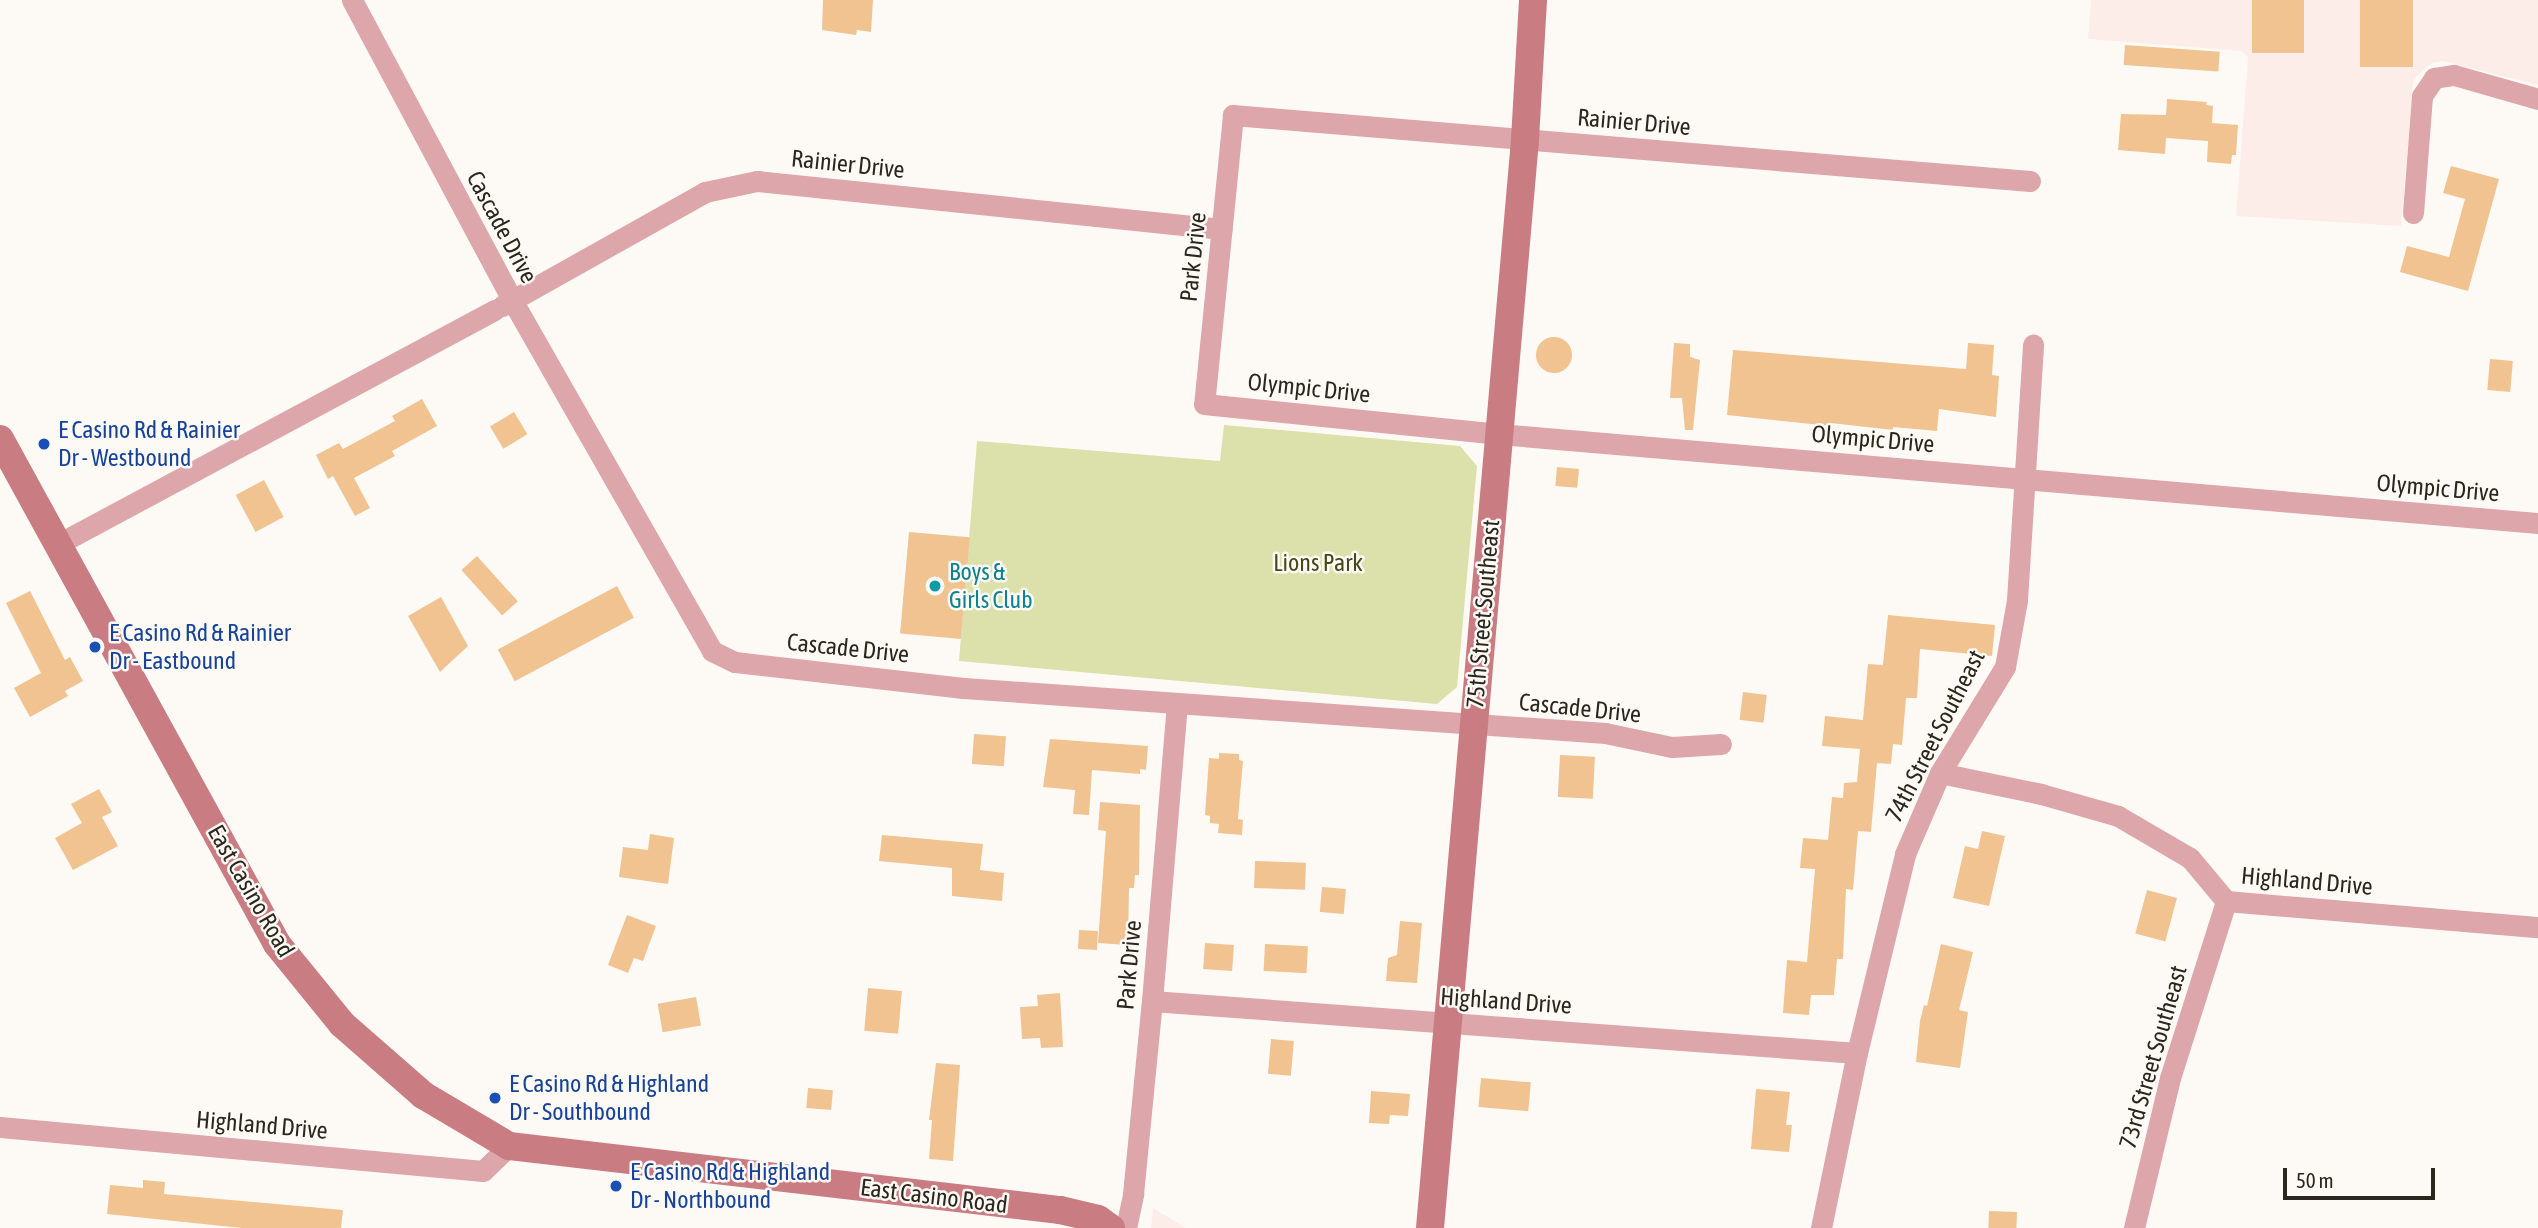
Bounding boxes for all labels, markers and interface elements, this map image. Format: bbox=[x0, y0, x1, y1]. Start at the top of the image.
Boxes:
street label: Rainier Drive bbox=[1576, 103, 1692, 141]
street label: Rainier Drive bbox=[790, 144, 906, 184]
street label: Cascade Drive bbox=[461, 166, 543, 288]
street label: Park Drive bbox=[1174, 211, 1212, 303]
street label: Olympic Drive bbox=[1246, 367, 1372, 409]
place label: E Casino Rd & Rainier Dr - Westbound bbox=[58, 416, 240, 472]
street label: Olympic Drive bbox=[1811, 419, 1935, 459]
marker: E Casino Rd & Rainier Dr - Westbound bbox=[36, 436, 52, 452]
street label: Olympic Drive bbox=[2376, 468, 2500, 508]
street label: 75th Street Southeast bbox=[1460, 518, 1506, 710]
park label: Lions Park bbox=[1273, 549, 1363, 577]
place label: Boys & Girls Club bbox=[949, 558, 1033, 614]
marker: Boys & Girls Club bbox=[927, 578, 943, 594]
place label: E Casino Rd & Rainier Dr - Eastbound bbox=[109, 619, 291, 675]
street label: Cascade Drive bbox=[786, 627, 910, 669]
marker: E Casino Rd & Rainier Dr - Eastbound bbox=[87, 639, 103, 655]
street label: 74th Street Southeast bbox=[1879, 645, 1991, 827]
street label: Cascade Drive bbox=[1518, 687, 1642, 729]
street label: East Casino Road bbox=[202, 820, 300, 962]
street label: Highland Drive bbox=[2240, 861, 2374, 901]
street label: Park Drive bbox=[1111, 919, 1147, 1011]
street label: 73rd Street Southeast bbox=[2113, 962, 2193, 1152]
street label: Highland Drive bbox=[1439, 982, 1573, 1020]
place label: E Casino Rd & Highland Dr - Southbound bbox=[509, 1070, 709, 1126]
marker: E Casino Rd & Highland Dr - Southbound bbox=[487, 1090, 503, 1106]
street label: Highland Drive bbox=[195, 1105, 329, 1145]
scale bar bbox=[2286, 1154, 2438, 1198]
place label: E Casino Rd & Highland Dr - Northbound bbox=[630, 1158, 830, 1214]
text: 50 m bbox=[2296, 1168, 2334, 1192]
street label: East Casino Road bbox=[859, 1173, 1009, 1219]
marker: E Casino Rd & Highland Dr - Northbound bbox=[608, 1178, 624, 1194]

